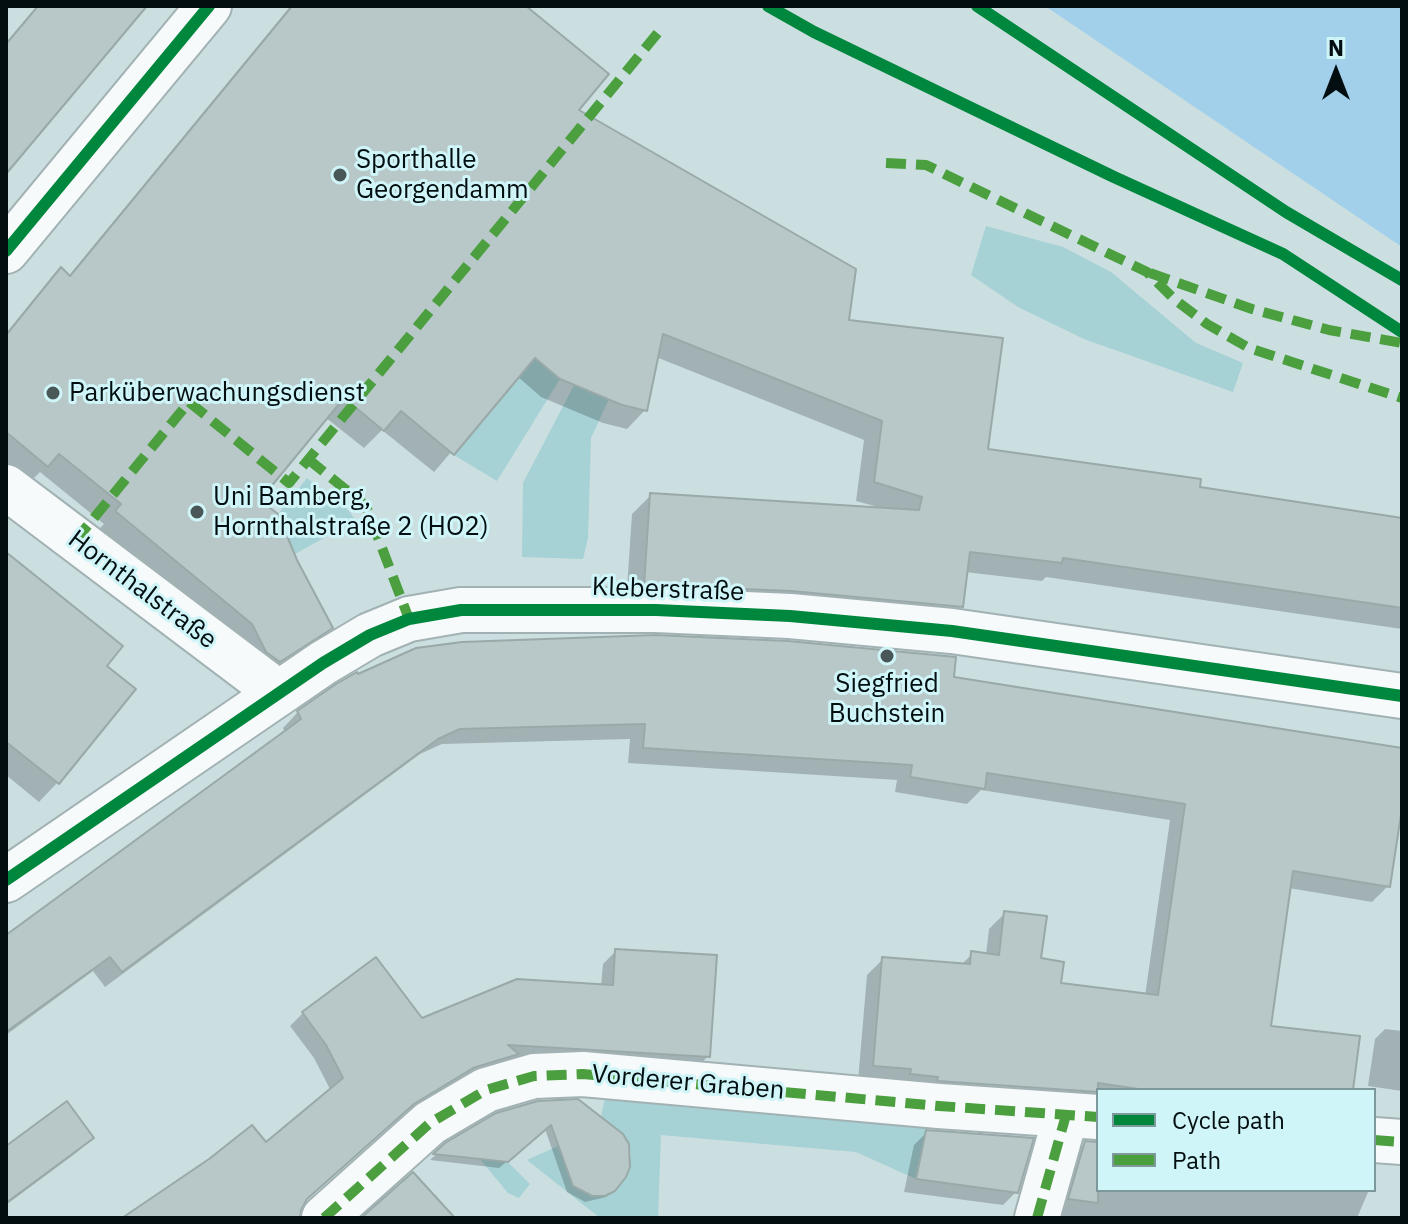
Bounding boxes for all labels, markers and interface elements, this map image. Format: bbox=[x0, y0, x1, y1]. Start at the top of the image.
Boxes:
north arrow bbox=[1296, 32, 1376, 112]
text: N bbox=[1328, 33, 1344, 62]
place label: Sporthalle Georgendamm bbox=[356, 144, 529, 206]
marker: Sporthalle Georgendamm bbox=[331, 166, 349, 184]
place label: Parküberwachungsdienst bbox=[69, 377, 365, 409]
marker: Parküberwachungsdienst bbox=[44, 384, 62, 402]
place label: Uni Bamberg, Hornthalstraße 2 (HO2) bbox=[213, 481, 489, 542]
marker: Uni Bamberg, Hornthalstraße 2 (HO2) bbox=[188, 503, 206, 521]
street label: Hornthalstraße bbox=[62, 524, 222, 656]
street label: Kleberstraße bbox=[591, 572, 745, 608]
marker: Siegfried Buchstein bbox=[878, 647, 896, 665]
place label: Siegfried Buchstein bbox=[829, 668, 945, 730]
street label: Vorderer Graben bbox=[590, 1059, 786, 1107]
legend bbox=[1096, 1088, 1376, 1192]
text: Cycle path bbox=[1172, 1104, 1285, 1136]
text: Path bbox=[1172, 1144, 1221, 1176]

